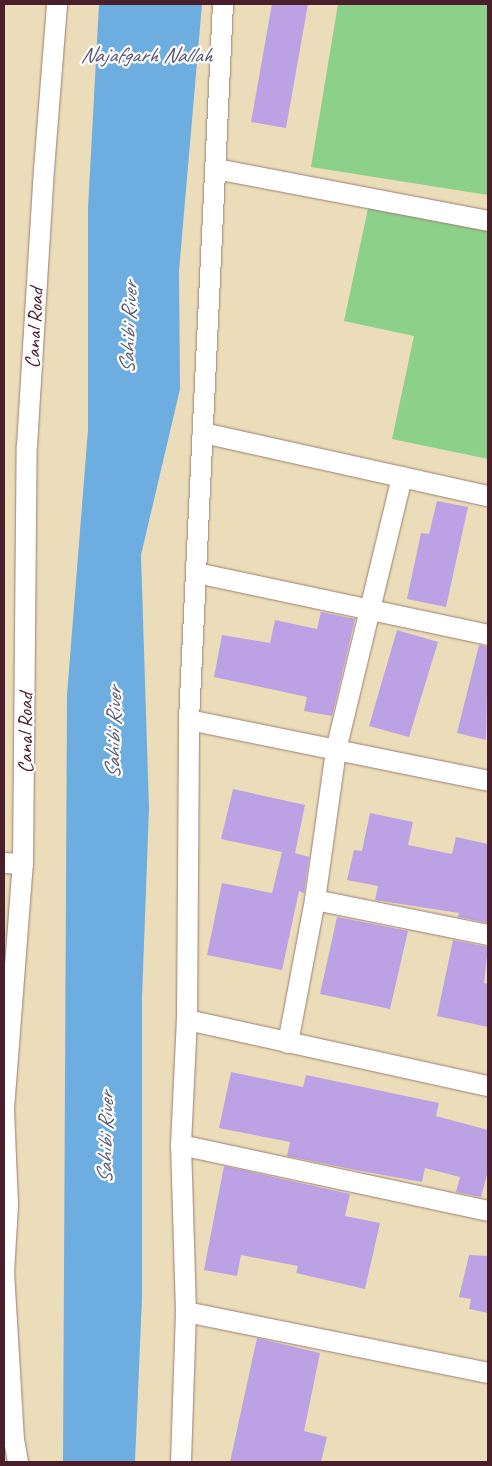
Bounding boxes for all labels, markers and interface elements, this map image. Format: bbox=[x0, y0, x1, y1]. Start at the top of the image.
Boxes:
water label: Najafgarh Nallah bbox=[80, 43, 212, 69]
water label: Sahibi River bbox=[114, 282, 144, 374]
street label: Canal Road bbox=[19, 287, 49, 369]
water label: Sahibi River bbox=[100, 687, 128, 779]
street label: Canal Road bbox=[12, 693, 38, 773]
water label: Sahibi River bbox=[92, 1092, 120, 1184]

